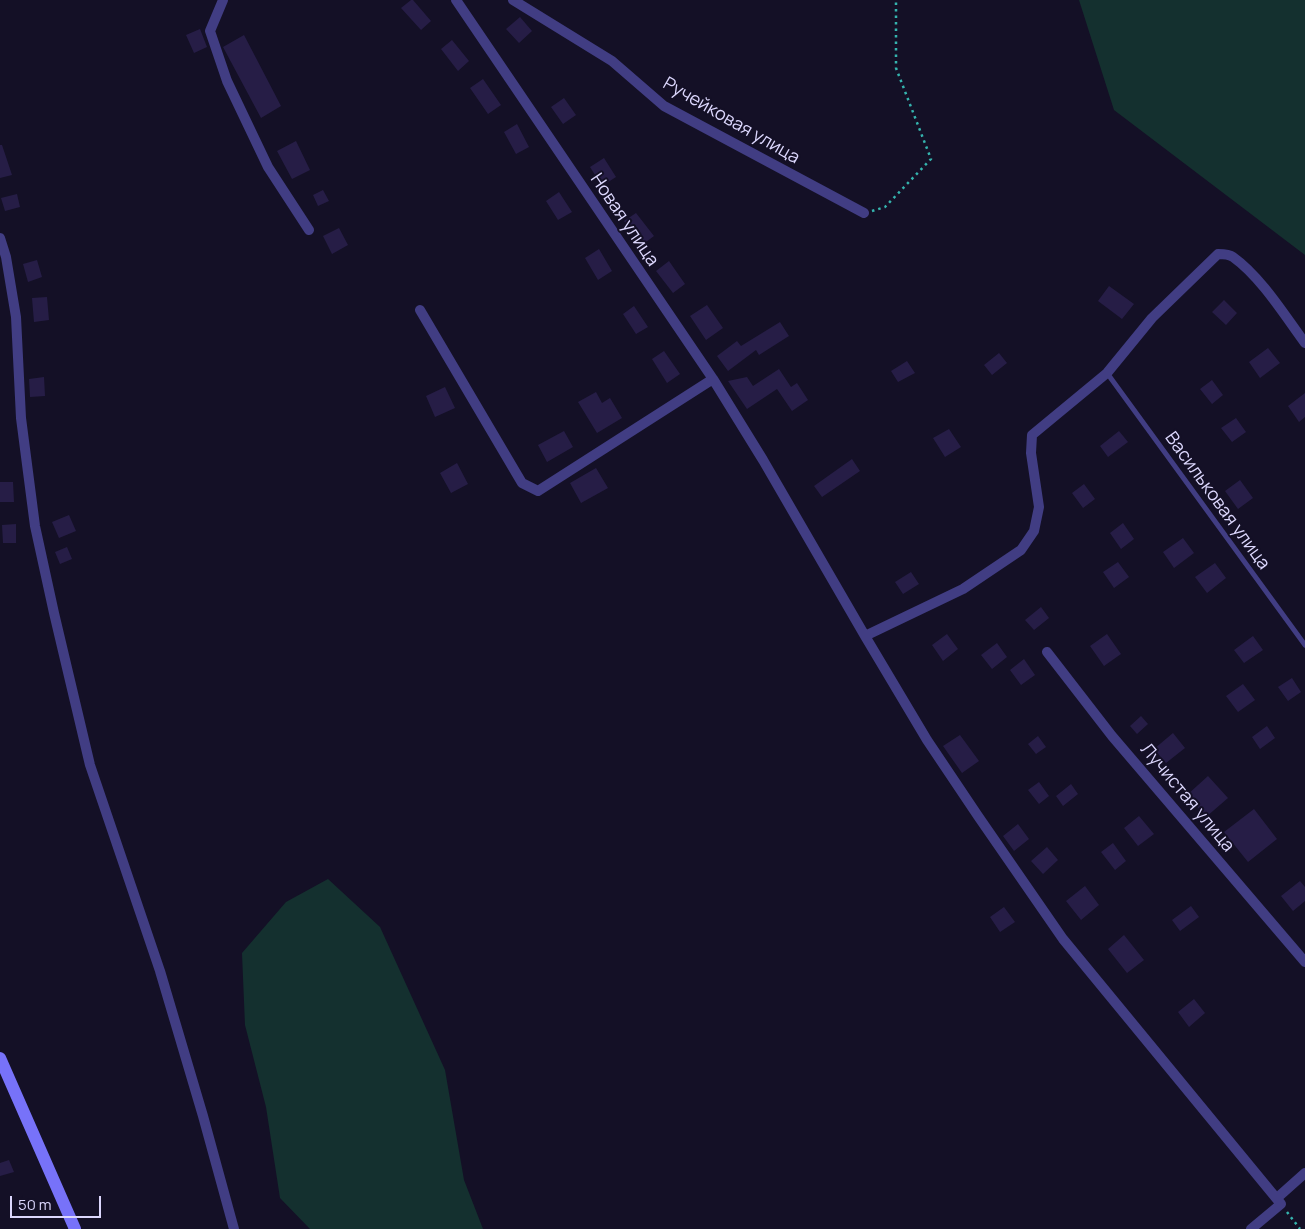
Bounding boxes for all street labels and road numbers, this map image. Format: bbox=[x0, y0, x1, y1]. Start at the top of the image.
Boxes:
street label: Ручейковая улица bbox=[659, 73, 803, 169]
street label: Новая улица bbox=[585, 170, 663, 270]
street label: Васильковая улица bbox=[1160, 428, 1274, 574]
street label: Лучистая улица bbox=[1135, 739, 1239, 857]

